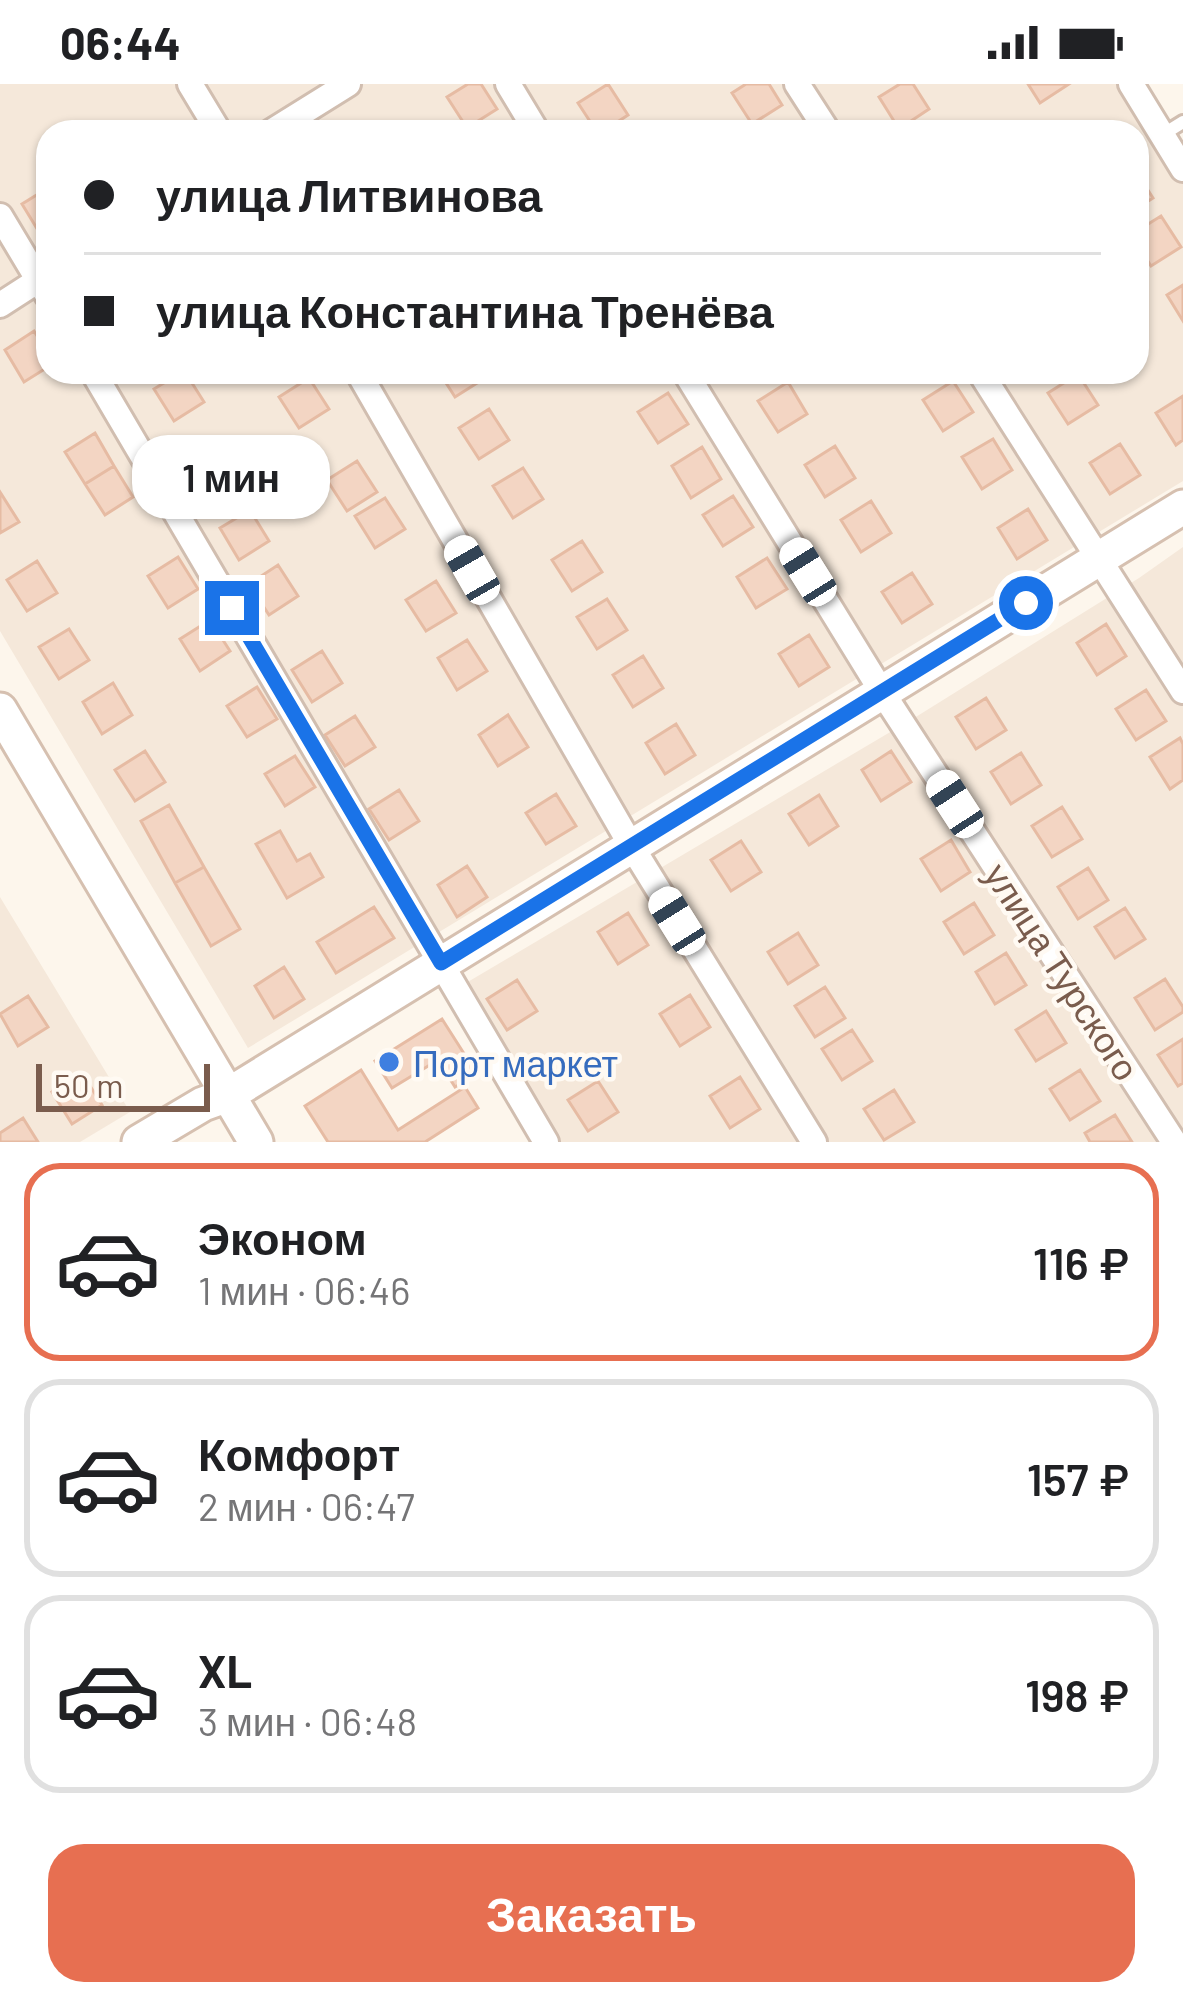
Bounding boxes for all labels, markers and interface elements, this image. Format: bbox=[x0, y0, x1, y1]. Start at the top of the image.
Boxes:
text: 06:44 bbox=[60, 15, 181, 69]
text: улица Литвинова bbox=[156, 167, 542, 221]
text: улица Константина Тренёва bbox=[156, 283, 774, 337]
callout: 1 мин bbox=[133, 434, 331, 518]
text: 1 мин bbox=[182, 453, 280, 500]
car bbox=[438, 530, 506, 610]
car bbox=[774, 532, 842, 612]
route start bbox=[999, 576, 1053, 630]
route end bbox=[205, 581, 259, 635]
car bbox=[920, 764, 990, 844]
street label: улица Турского bbox=[976, 854, 1149, 1088]
car bbox=[643, 881, 711, 961]
place label: Порт маркет bbox=[413, 1041, 618, 1085]
marker: Порт маркет bbox=[376, 1049, 402, 1075]
scale bar bbox=[36, 1058, 210, 1111]
text: 50 m bbox=[54, 1065, 124, 1105]
icon: car bbox=[54, 1208, 162, 1316]
text: Эконом bbox=[198, 1210, 367, 1264]
text: 116 ₽ bbox=[1033, 1235, 1129, 1289]
text: 1 мин · 06:46 bbox=[198, 1266, 410, 1313]
icon: car bbox=[54, 1424, 162, 1532]
text: Комфорт bbox=[198, 1426, 400, 1480]
text: 157 ₽ bbox=[1027, 1451, 1129, 1505]
text: 2 мин · 06:47 bbox=[198, 1482, 415, 1529]
icon: car bbox=[54, 1640, 162, 1748]
text: XL bbox=[198, 1643, 252, 1697]
text: 198 ₽ bbox=[1025, 1667, 1129, 1721]
text: 3 мин · 06:48 bbox=[198, 1697, 417, 1744]
button: Заказать bbox=[48, 1844, 1135, 1982]

